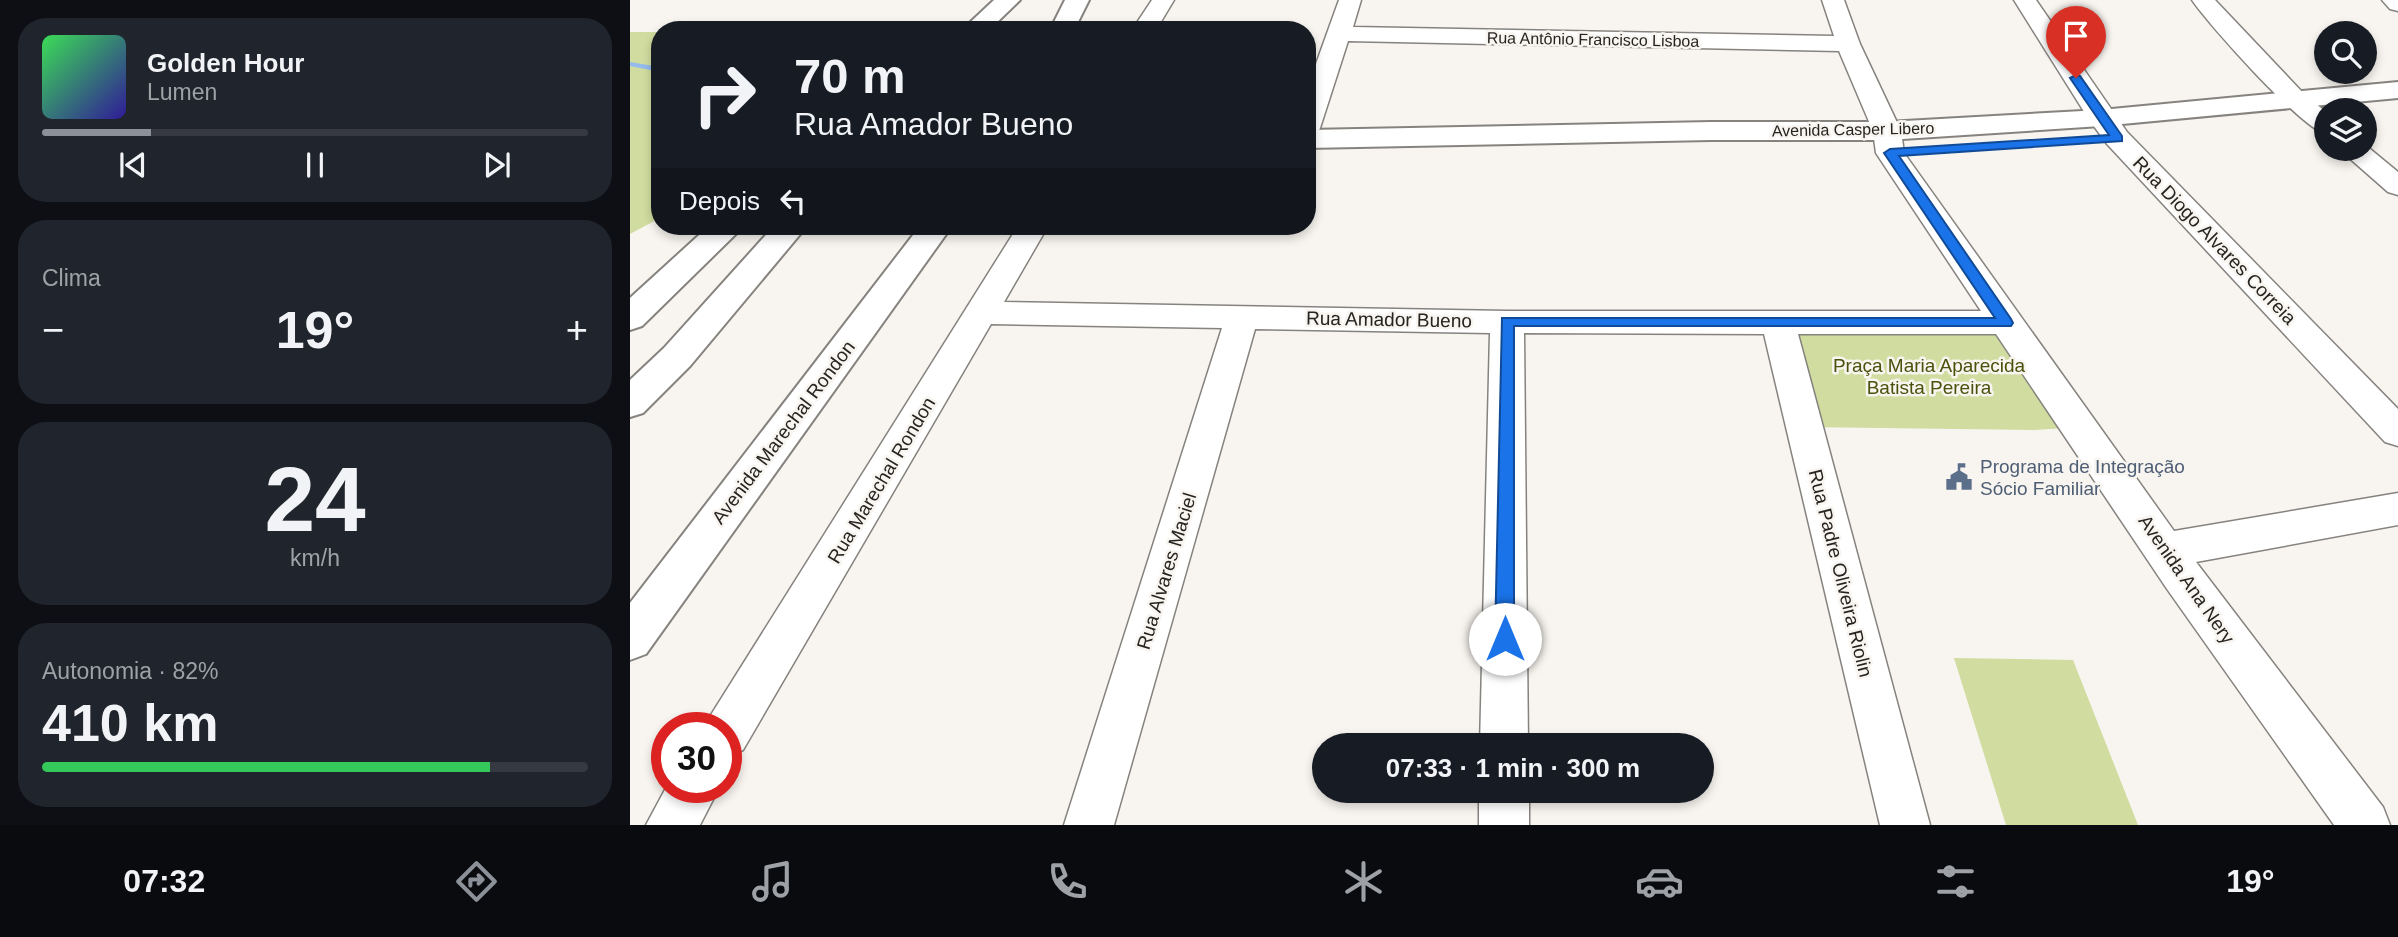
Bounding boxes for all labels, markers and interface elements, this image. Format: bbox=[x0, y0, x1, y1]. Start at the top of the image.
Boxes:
pin bbox=[2046, 6, 2106, 78]
icon: arrive bbox=[2057, 17, 2095, 55]
map controls bbox=[2314, 21, 2377, 161]
button: search bbox=[2314, 21, 2377, 84]
street label: Rua Antônio Francisco Lisboa bbox=[1487, 29, 1700, 50]
text: Golden Hour bbox=[147, 48, 304, 78]
icon: right bbox=[679, 49, 770, 140]
text: 70 m bbox=[794, 49, 906, 103]
text: Lumen bbox=[147, 79, 217, 105]
button: layers bbox=[2314, 98, 2377, 161]
text: Rua Amador Bueno bbox=[794, 106, 1073, 142]
street label: Avenida Casper Libero bbox=[1772, 120, 1934, 139]
icon: previous bbox=[114, 146, 152, 184]
icon: pause bbox=[296, 146, 334, 184]
icon: next bbox=[478, 146, 516, 184]
street label: Rua Diogo Alvares Correia bbox=[2129, 152, 2301, 329]
icon: left bbox=[774, 182, 812, 220]
text: Depois bbox=[679, 186, 760, 216]
text: Clima bbox=[42, 265, 101, 291]
text: 19° bbox=[276, 301, 354, 359]
street label: Rua Amador Bueno bbox=[1306, 308, 1472, 331]
text: − bbox=[42, 309, 64, 351]
text: + bbox=[566, 309, 588, 351]
street label: Avenida Marechal Rondon bbox=[708, 337, 859, 528]
park label: Praça Maria Aparecida Batista Pereira bbox=[1833, 355, 2026, 398]
street label: Rua Marechal Rondon bbox=[823, 393, 939, 567]
text: 24 bbox=[264, 449, 366, 550]
place label: Programa de Integração Sócio Familiar bbox=[1980, 456, 2185, 499]
public building icon: Programa de Integração Sócio Familiar bbox=[1944, 462, 1974, 492]
street label: Rua Padre Oliveira Riolin bbox=[1805, 467, 1877, 679]
street label: Rua Alvares Maciel bbox=[1133, 490, 1200, 652]
street label: Avenida Ana Nery bbox=[2134, 511, 2239, 648]
text: km/h bbox=[290, 545, 340, 571]
position arrow bbox=[1468, 602, 1542, 676]
text: Autonomia · 82% bbox=[42, 658, 218, 684]
text: 410 km bbox=[42, 694, 218, 752]
speed limit sign: 30 bbox=[651, 712, 742, 803]
text: 07:33 · 1 min · 300 m bbox=[1386, 753, 1640, 783]
icon: directions bbox=[452, 857, 501, 906]
icon: music bbox=[748, 857, 797, 906]
icon: phone bbox=[1043, 857, 1092, 906]
icon: climate bbox=[1339, 857, 1388, 906]
icon: car bbox=[1635, 857, 1684, 906]
icon: filters bbox=[1931, 857, 1980, 906]
text: 07:32 bbox=[123, 863, 205, 899]
text: 19° bbox=[2226, 863, 2275, 899]

